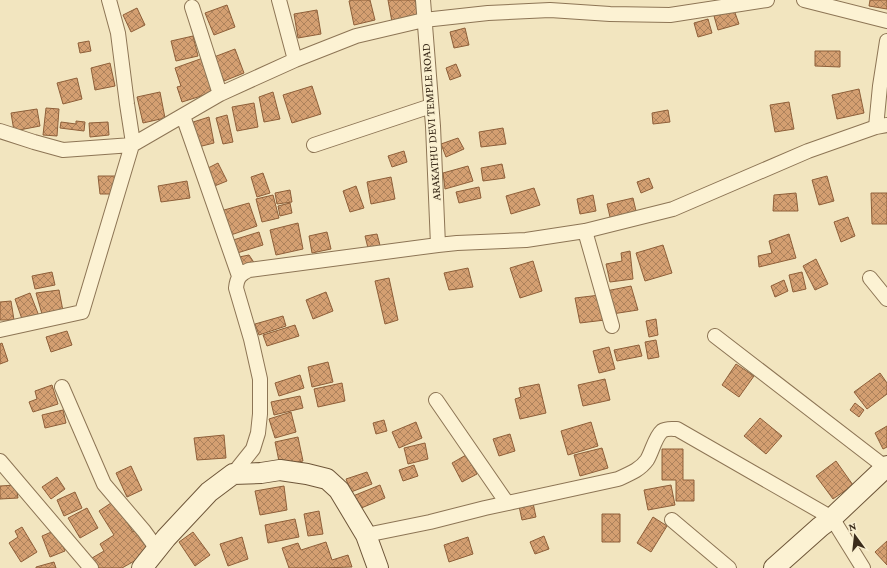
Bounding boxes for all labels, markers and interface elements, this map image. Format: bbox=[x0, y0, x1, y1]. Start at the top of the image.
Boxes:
street label: ARAKATHU DEVI TEMPLE ROAD bbox=[419, 43, 443, 201]
north arrow bbox=[835, 516, 875, 556]
text: N bbox=[847, 519, 858, 533]

